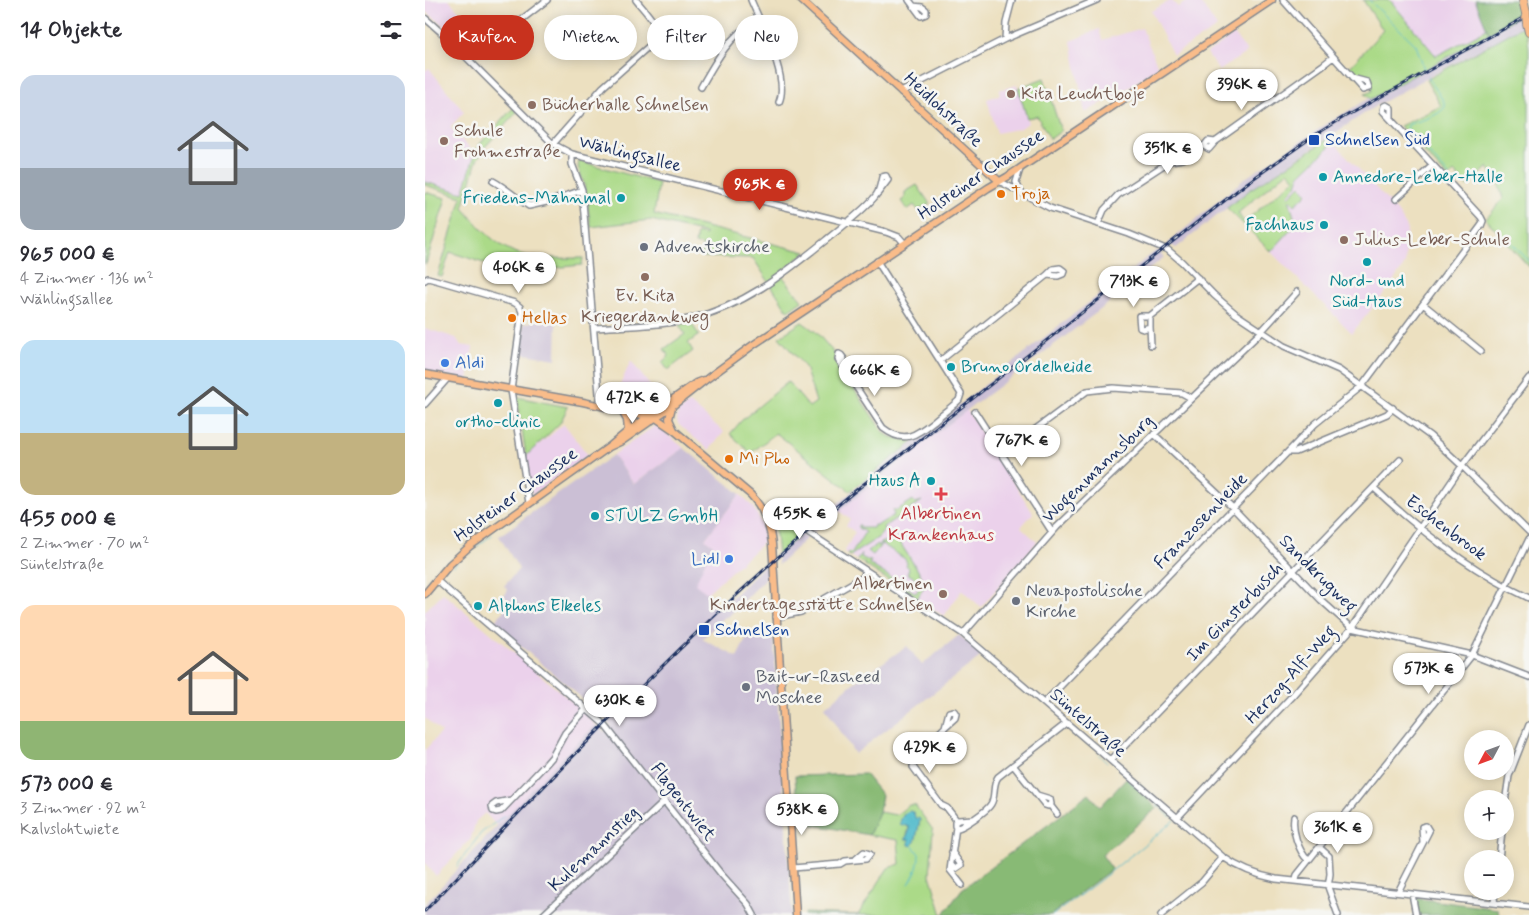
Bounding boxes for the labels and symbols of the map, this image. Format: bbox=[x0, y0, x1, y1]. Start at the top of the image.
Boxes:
street label: Heidlohstraße bbox=[898, 67, 988, 153]
pin: 396K € bbox=[1201, 68, 1283, 111]
place label: Kita Leuchtboje bbox=[1021, 82, 1145, 106]
marker: Kita Leuchtboje bbox=[1005, 88, 1017, 100]
place label: Bücherhalle Schnelsen bbox=[542, 93, 709, 117]
marker: Bücherhalle Schnelsen bbox=[526, 99, 538, 111]
place label: Schule Frohmestraße bbox=[454, 119, 561, 164]
street label: Holsteiner Chaussee bbox=[913, 124, 1049, 226]
place label: Schnelsen Süd bbox=[1325, 128, 1430, 152]
street label: Wählingsallee bbox=[576, 130, 684, 180]
pin: 351K € bbox=[1127, 132, 1209, 175]
marker: Schnelsen Süd bbox=[1307, 133, 1321, 147]
marker: Schule Frohmestraße bbox=[438, 135, 450, 147]
place label: Annedore-Leber-Halle bbox=[1333, 165, 1503, 189]
pin: 965K € bbox=[719, 168, 801, 211]
marker: Annedore-Leber-Halle bbox=[1317, 171, 1329, 183]
place label: Troja bbox=[1011, 182, 1051, 206]
place label: Friedens-Mahnmal bbox=[463, 186, 611, 210]
marker: Troja bbox=[995, 188, 1007, 200]
marker: Friedens-Mahnmal bbox=[615, 192, 627, 204]
place label: Fachhaus bbox=[1245, 213, 1314, 237]
marker: Fachhaus bbox=[1318, 219, 1330, 231]
place label: Julius-Leber-Schule bbox=[1354, 228, 1510, 252]
marker: Julius-Leber-Schule bbox=[1338, 234, 1350, 246]
place label: Adventskirche bbox=[654, 235, 770, 259]
marker: Adventskirche bbox=[638, 241, 650, 253]
pin: 406K € bbox=[478, 252, 560, 294]
marker: Nord- und Süd-Haus bbox=[1361, 256, 1373, 268]
pin: 713K € bbox=[1093, 266, 1175, 308]
place label: Nord- und Süd-Haus bbox=[1329, 269, 1405, 314]
marker: Ev. Kita Kriegerdankweg bbox=[639, 271, 651, 283]
place label: Ev. Kita Kriegerdankweg bbox=[581, 284, 709, 330]
place label: Hellas bbox=[522, 306, 567, 330]
marker: Hellas bbox=[506, 312, 518, 324]
place label: Aldi bbox=[455, 351, 484, 375]
pin: 666K € bbox=[834, 354, 916, 397]
place label: Bruno Ordelheide bbox=[961, 355, 1092, 379]
marker: Aldi bbox=[439, 357, 451, 369]
marker: Bruno Ordelheide bbox=[945, 361, 957, 373]
pin: 472K € bbox=[592, 382, 674, 424]
marker: ortho-clinic bbox=[492, 397, 504, 409]
street label: Wogenmannsburg bbox=[1037, 409, 1161, 530]
place label: ortho-clinic bbox=[455, 410, 541, 434]
pin: 767K € bbox=[981, 424, 1063, 467]
street label: Holsteiner Chaussee bbox=[449, 442, 583, 548]
place label: Mi Pho bbox=[739, 447, 790, 471]
marker: Mi Pho bbox=[723, 453, 735, 465]
street label: Franzosenheide bbox=[1149, 467, 1253, 575]
place label: Haus A bbox=[869, 469, 921, 493]
marker: Haus A bbox=[925, 475, 937, 487]
marker: Albertinen Krankenhaus bbox=[934, 487, 948, 501]
street label: Eschenbrook bbox=[1401, 490, 1491, 566]
pin: 455K € bbox=[759, 498, 841, 540]
place label: Albertinen Krankenhaus bbox=[888, 502, 994, 547]
place label: STULZ GmbH bbox=[605, 504, 718, 528]
marker: STULZ GmbH bbox=[589, 510, 601, 522]
street label: Sandkrugweg bbox=[1272, 530, 1362, 620]
place label: Lidl bbox=[691, 547, 719, 571]
marker: Lidl bbox=[723, 553, 735, 565]
street label: Im Ginsterbusch bbox=[1181, 557, 1289, 667]
place label: Albertinen Kindertagesstätte Schnelsen bbox=[710, 572, 933, 618]
place label: Neuapostolische Kirche bbox=[1026, 579, 1143, 624]
marker: Albertinen Kindertagesstätte Schnelsen bbox=[937, 588, 949, 600]
place label: Alphons Elkeles bbox=[488, 594, 601, 618]
marker: Neuapostolische Kirche bbox=[1010, 595, 1022, 607]
marker: Alphons Elkeles bbox=[472, 600, 484, 612]
place label: Schnelsen bbox=[715, 618, 789, 642]
street label: Herzog-Alf-Weg bbox=[1240, 620, 1343, 731]
marker: Schnelsen bbox=[697, 623, 711, 637]
pin: 573K € bbox=[1388, 652, 1470, 695]
place label: Bait-ur-Rasheed Moschee bbox=[756, 665, 880, 710]
marker: Bait-ur-Rasheed Moschee bbox=[740, 681, 752, 693]
street label: Süntelstraße bbox=[1044, 683, 1132, 763]
pin: 630K € bbox=[579, 684, 661, 727]
north arrow bbox=[1464, 730, 1514, 780]
pin: 429K € bbox=[889, 732, 971, 774]
street label: Flagentwiet bbox=[644, 758, 721, 847]
pin: 538K € bbox=[761, 794, 843, 836]
street label: Kulemannstieg bbox=[544, 801, 644, 897]
pin: 361K € bbox=[1297, 812, 1379, 854]

